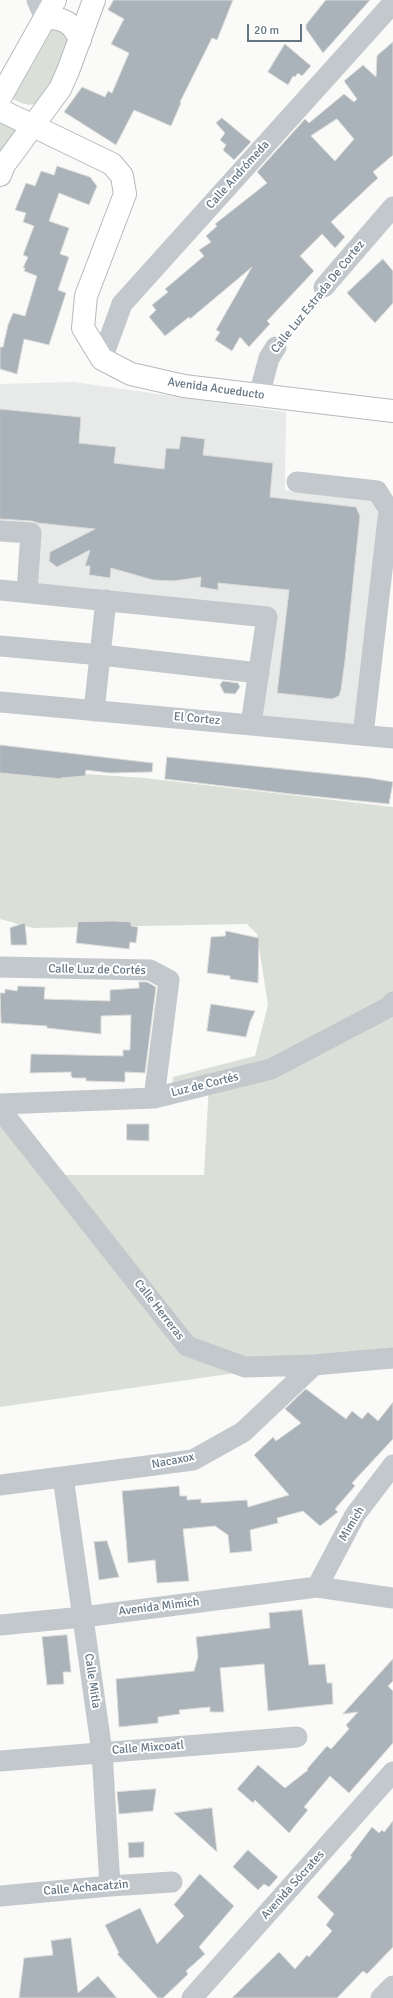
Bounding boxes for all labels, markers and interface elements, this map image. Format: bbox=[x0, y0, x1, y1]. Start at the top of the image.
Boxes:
scale bar bbox=[249, 16, 304, 42]
text: 20 m bbox=[254, 23, 279, 38]
street label: Calle Andrómeda bbox=[203, 138, 273, 212]
street label: Calle Luz Estrada De Cortez bbox=[268, 238, 368, 356]
street label: Avenida Acueducto bbox=[167, 375, 265, 403]
street label: El Cortez bbox=[173, 710, 221, 728]
street label: Calle Luz de Cortés bbox=[48, 962, 146, 978]
street label: Luz de Cortés bbox=[170, 1070, 240, 1100]
street label: Calle Herreras bbox=[131, 1277, 187, 1343]
street label: Nacaxox bbox=[151, 1450, 195, 1472]
street label: Mimich bbox=[336, 1504, 368, 1544]
street label: Avenida Mimich bbox=[118, 1595, 200, 1619]
street label: Calle Mitla bbox=[81, 1653, 103, 1709]
street label: Calle Mixcoatl bbox=[111, 1738, 185, 1758]
street label: Avenida Sócrates bbox=[258, 1848, 328, 1922]
street label: Calle Achacatzin bbox=[43, 1877, 129, 1899]

